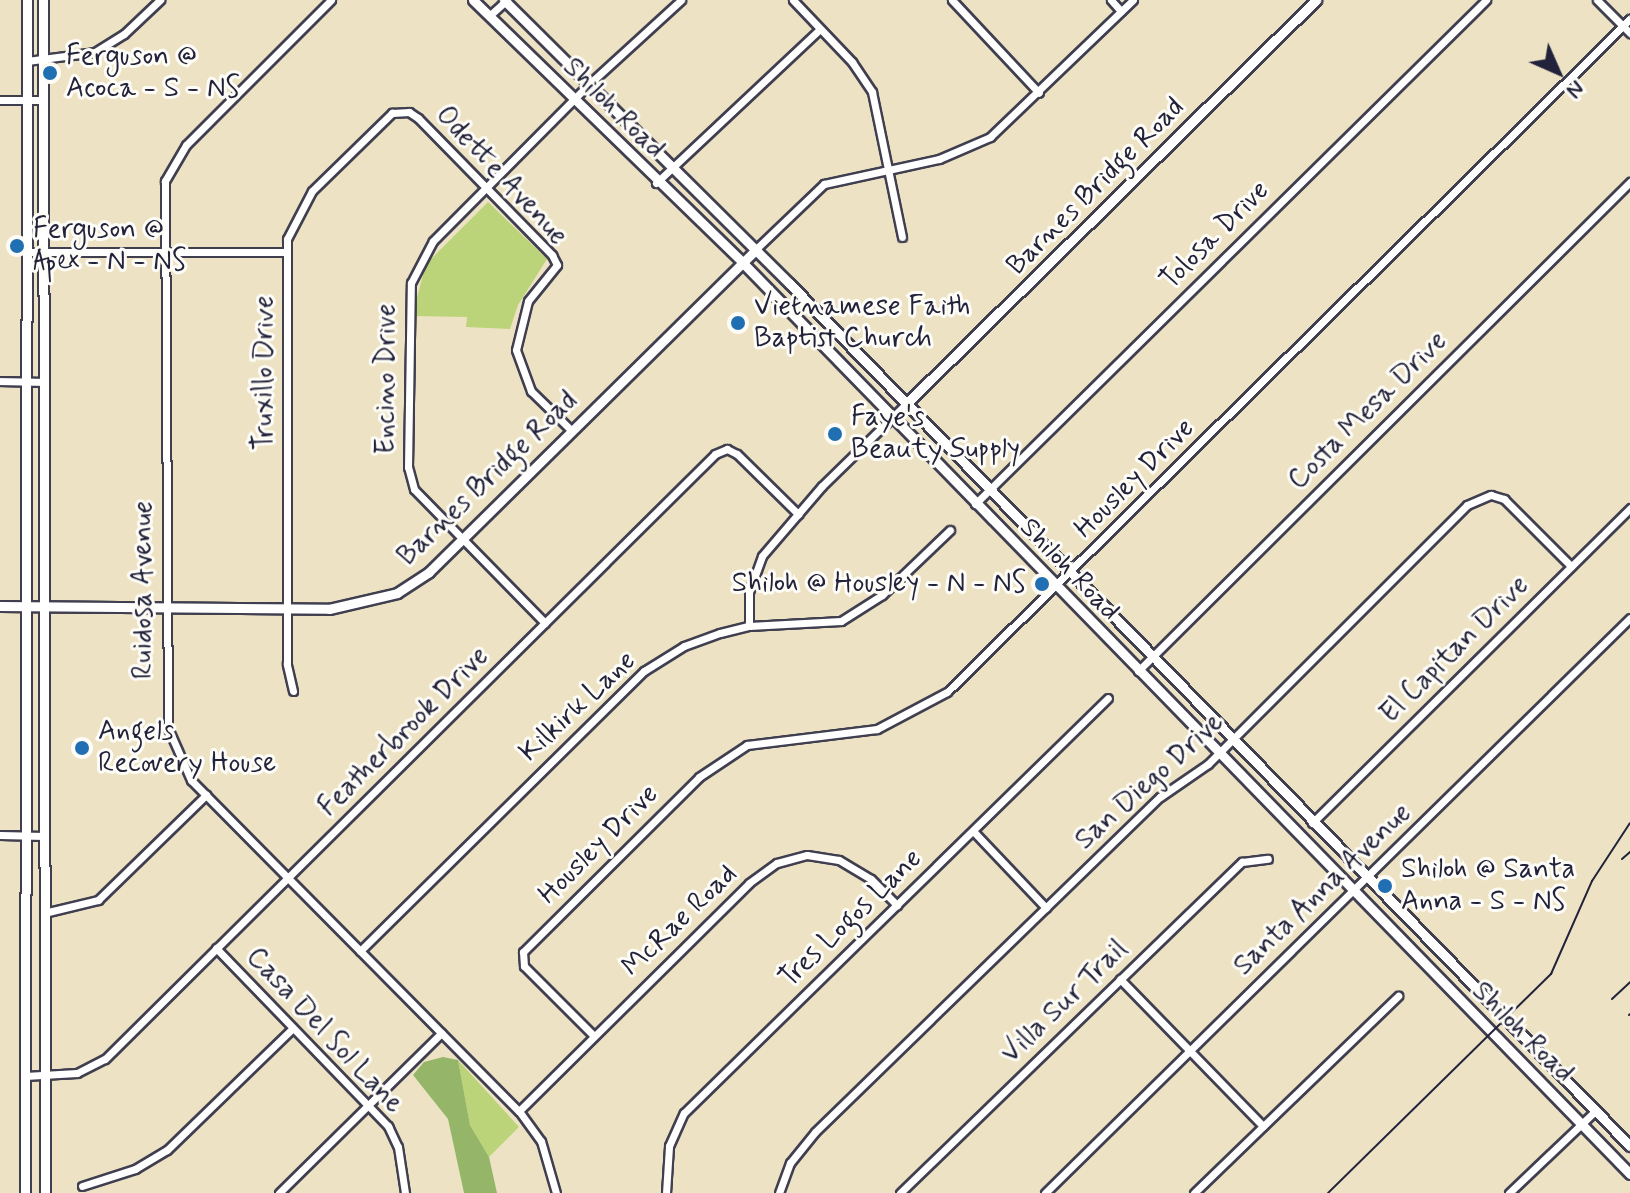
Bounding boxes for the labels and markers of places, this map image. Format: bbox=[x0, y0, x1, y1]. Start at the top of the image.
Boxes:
place label: Ferguson @ Acoca - S - NS bbox=[66, 40, 240, 106]
marker: Ferguson @ Acoca - S - NS bbox=[41, 64, 59, 82]
place label: Ferguson @ Apex - N - NS bbox=[33, 213, 186, 279]
marker: Ferguson @ Apex - N - NS bbox=[8, 237, 26, 255]
place label: Vietnamese Faith Baptist Church bbox=[754, 290, 967, 356]
marker: Vietnamese Faith Baptist Church bbox=[729, 314, 747, 332]
place label: Faye's Beauty Supply bbox=[851, 401, 1022, 467]
marker: Faye's Beauty Supply bbox=[826, 425, 844, 443]
place label: Shiloh @ Housley - N - NS bbox=[732, 567, 1026, 601]
marker: Shiloh @ Housley - N - NS bbox=[1033, 575, 1051, 593]
place label: Angels Recovery House bbox=[98, 715, 276, 781]
marker: Angels Recovery House bbox=[73, 739, 91, 757]
place label: Shiloh @ Santa Anna - S - NS bbox=[1401, 853, 1575, 919]
marker: Shiloh @ Santa Anna - S - NS bbox=[1376, 877, 1394, 895]

